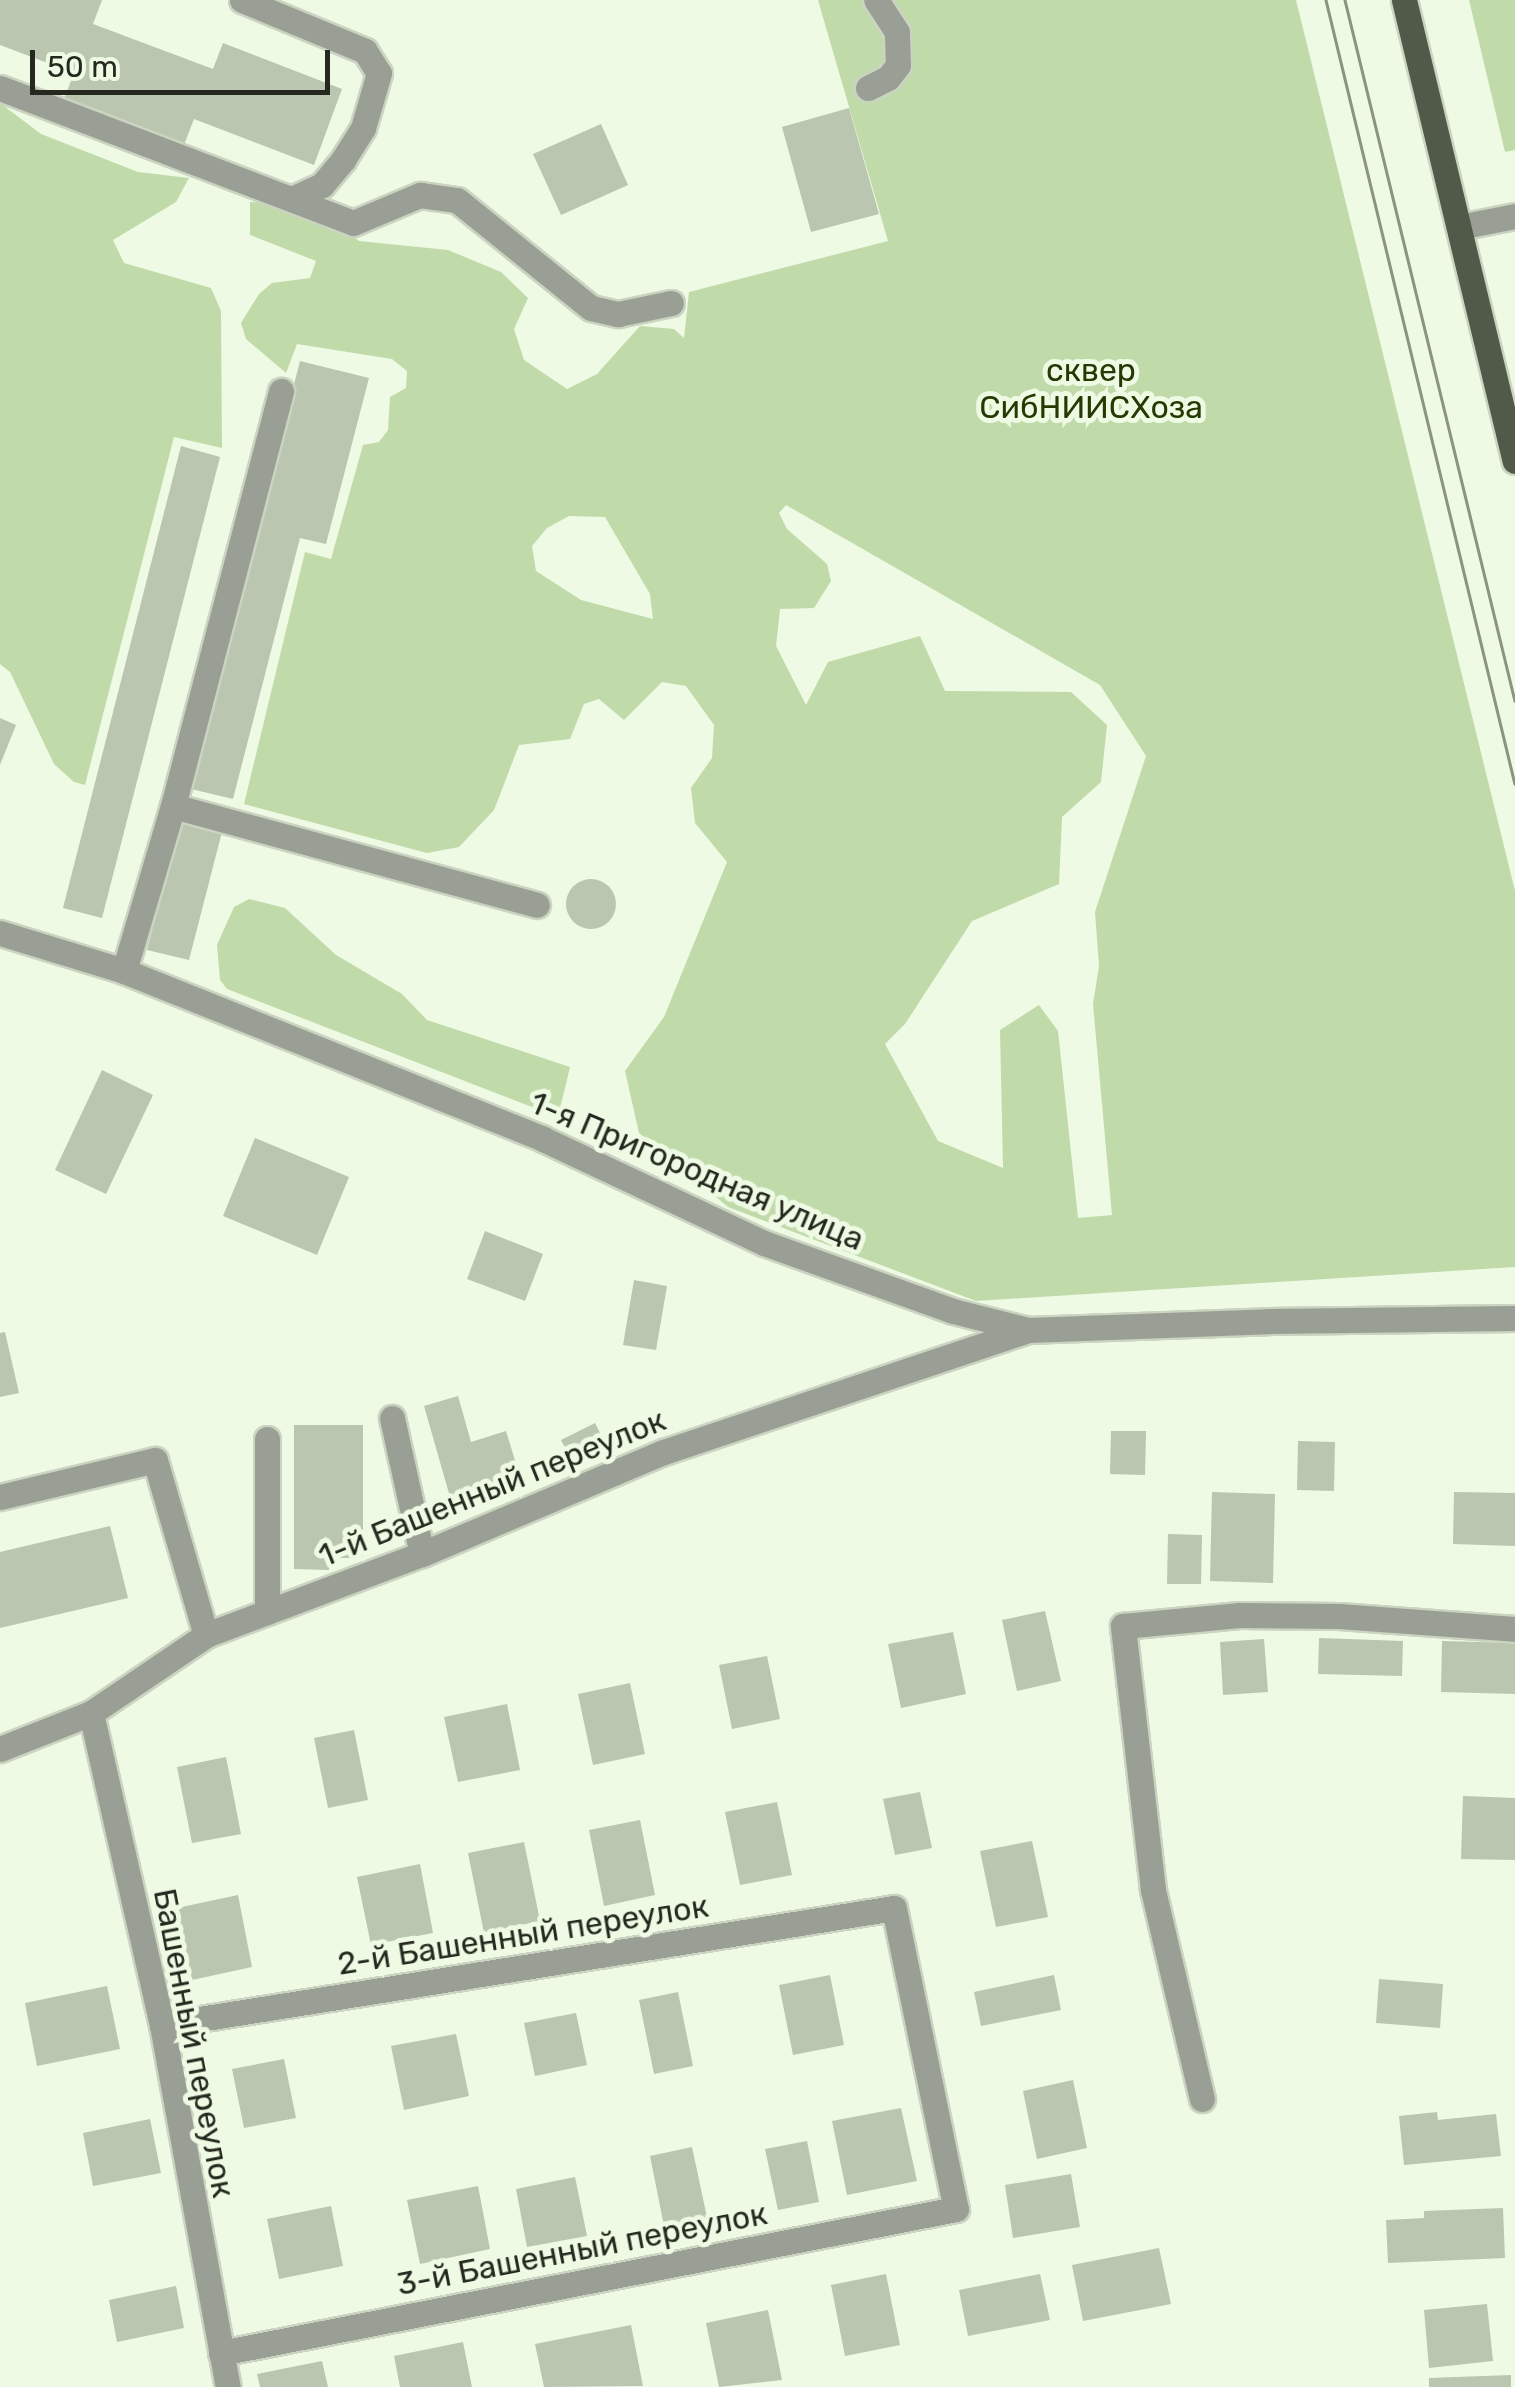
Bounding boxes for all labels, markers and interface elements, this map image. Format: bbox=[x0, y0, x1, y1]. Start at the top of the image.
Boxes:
scale bar bbox=[35, 30, 335, 92]
text: 50 m bbox=[47, 49, 118, 85]
park label: сквер СибНИИСХоза bbox=[979, 352, 1203, 427]
street label: 1-я Пригородная улица bbox=[524, 1083, 870, 1259]
street label: 1-й Башенный переулок bbox=[313, 1401, 671, 1575]
street label: Башенный переулок bbox=[145, 1885, 243, 2201]
street label: 2-й Башенный переулок bbox=[335, 1887, 711, 1983]
street label: 3-й Башенный переулок bbox=[394, 2194, 770, 2304]

